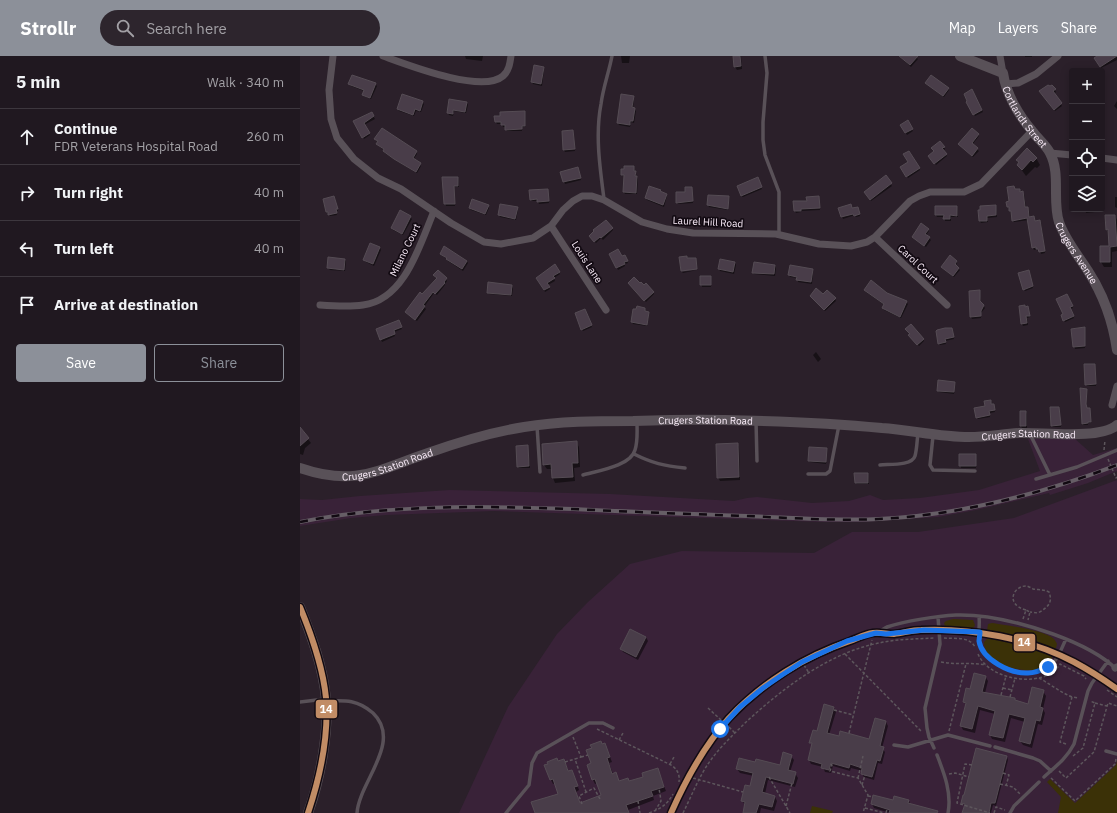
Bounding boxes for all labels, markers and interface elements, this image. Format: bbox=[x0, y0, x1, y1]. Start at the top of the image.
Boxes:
search box bbox=[100, 10, 380, 46]
text: Strollr bbox=[20, 16, 76, 40]
icon: search bbox=[114, 17, 136, 39]
text: Search here bbox=[146, 19, 227, 38]
text: Map bbox=[949, 19, 976, 37]
text: Layers bbox=[998, 19, 1039, 37]
text: Share bbox=[1061, 19, 1097, 37]
map controls bbox=[1069, 68, 1105, 212]
button: + bbox=[1069, 68, 1105, 104]
text: 5 min bbox=[16, 71, 60, 93]
text: Walk · 340 m bbox=[207, 74, 284, 91]
street label: Cortlandt Street bbox=[1000, 84, 1051, 151]
button: − bbox=[1069, 104, 1105, 140]
text: Continue bbox=[54, 119, 118, 138]
icon: ahead bbox=[16, 126, 38, 148]
text: 260 m bbox=[246, 128, 284, 145]
text: FDR Veterans Hospital Road bbox=[54, 138, 218, 155]
button: locate bbox=[1069, 140, 1105, 176]
button: layers bbox=[1069, 176, 1105, 212]
icon: right bbox=[16, 182, 38, 204]
text: Turn right bbox=[54, 183, 123, 202]
text: 40 m bbox=[254, 184, 284, 201]
street label: Laurel Hill Road bbox=[672, 214, 744, 230]
street label: Crugers Avenue bbox=[1053, 220, 1101, 286]
street label: Milano Court bbox=[387, 221, 424, 278]
icon: left bbox=[16, 238, 38, 260]
text: Turn left bbox=[54, 239, 114, 258]
street label: Louis Lane bbox=[569, 239, 606, 286]
text: 40 m bbox=[254, 240, 284, 257]
street label: Carol Court bbox=[895, 242, 941, 286]
icon: arrive bbox=[16, 294, 38, 316]
text: Arrive at destination bbox=[54, 295, 198, 314]
button: Save bbox=[16, 344, 146, 382]
button: Share bbox=[154, 344, 284, 382]
street label: Crugers Station Road bbox=[658, 413, 753, 427]
street label: Crugers Station Road bbox=[981, 426, 1076, 443]
street label: Crugers Station Road bbox=[342, 445, 435, 483]
line badge: 14 bbox=[1013, 633, 1036, 652]
text: 14 bbox=[1017, 635, 1031, 649]
route end bbox=[1039, 658, 1057, 676]
line badge: 14 bbox=[315, 699, 338, 719]
text: 14 bbox=[319, 702, 333, 716]
route start bbox=[711, 720, 729, 738]

